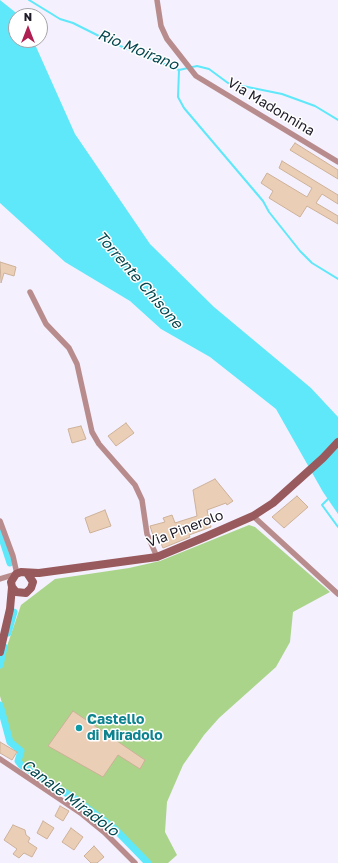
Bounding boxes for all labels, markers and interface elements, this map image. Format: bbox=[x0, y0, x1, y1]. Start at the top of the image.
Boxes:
north arrow bbox=[8, 8, 48, 48]
text: N bbox=[24, 10, 32, 23]
water label: Rio Moirano bbox=[95, 26, 181, 74]
street label: Via Madonnina bbox=[224, 74, 318, 140]
water label: Torrente Chisone bbox=[92, 228, 186, 332]
street label: Via Pinerolo bbox=[144, 507, 226, 551]
place label: Castello di Miradolo bbox=[87, 712, 163, 744]
marker: Castello di Miradolo bbox=[74, 723, 84, 733]
water label: Canale Miradolo bbox=[18, 756, 122, 840]

